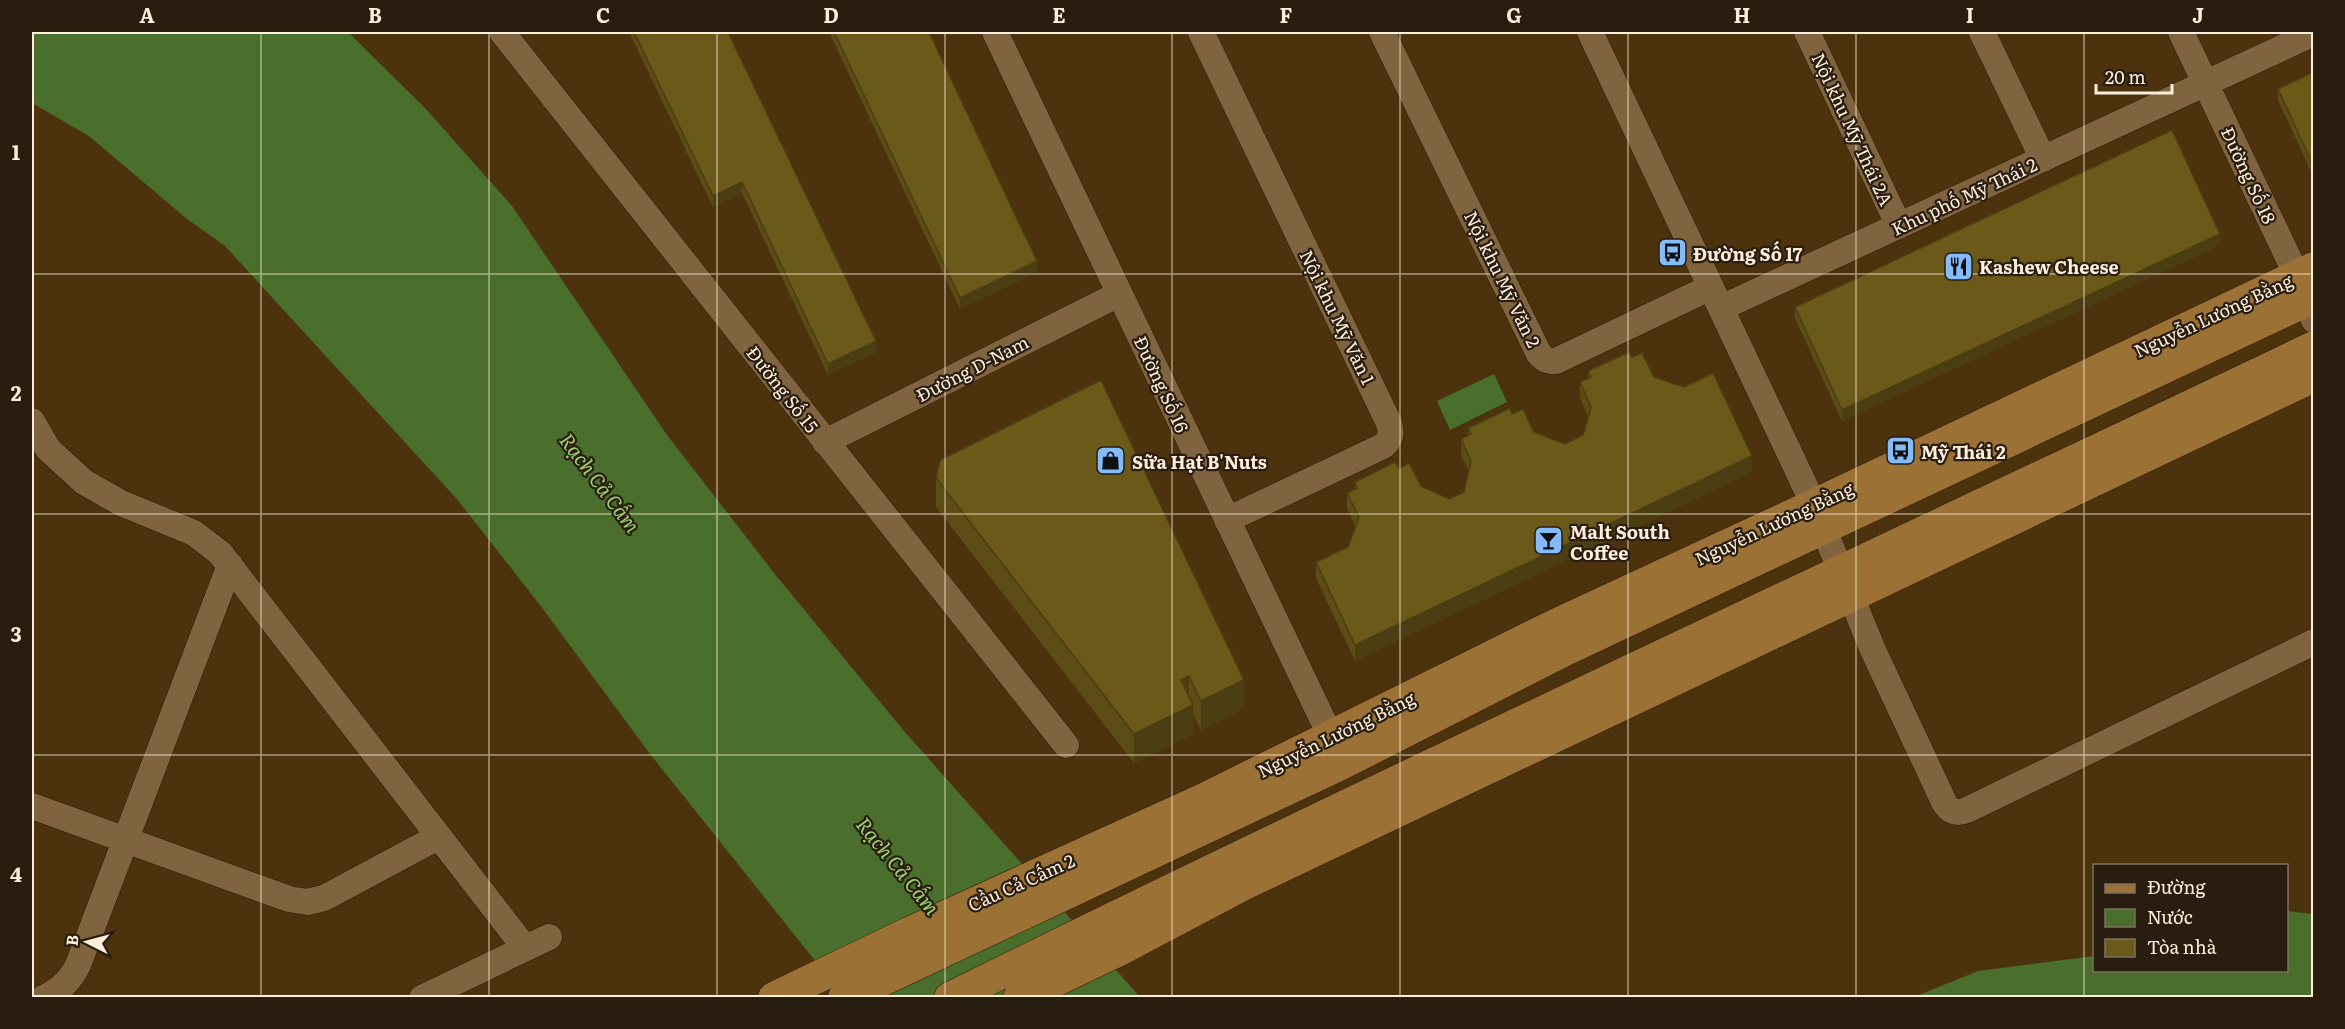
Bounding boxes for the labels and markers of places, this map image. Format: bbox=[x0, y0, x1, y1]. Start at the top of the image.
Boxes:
bus stop icon: Đường Số 17 bbox=[1656, 237, 1688, 269]
place label: Đường Số 17 bbox=[1693, 240, 1802, 267]
restaurant icon: Kashew Cheese bbox=[1942, 250, 1974, 282]
place label: Kashew Cheese bbox=[1979, 253, 2119, 280]
bus stop icon: Mỹ Thái 2 bbox=[1884, 435, 1916, 467]
place label: Mỹ Thái 2 bbox=[1921, 438, 2006, 465]
shop icon: Sữa Hạt B'Nuts bbox=[1095, 445, 1127, 477]
place label: Sữa Hạt B'Nuts bbox=[1132, 448, 1267, 475]
place label: Malt South Coffee bbox=[1570, 518, 1670, 566]
bar icon: Malt South Coffee bbox=[1533, 525, 1565, 557]

